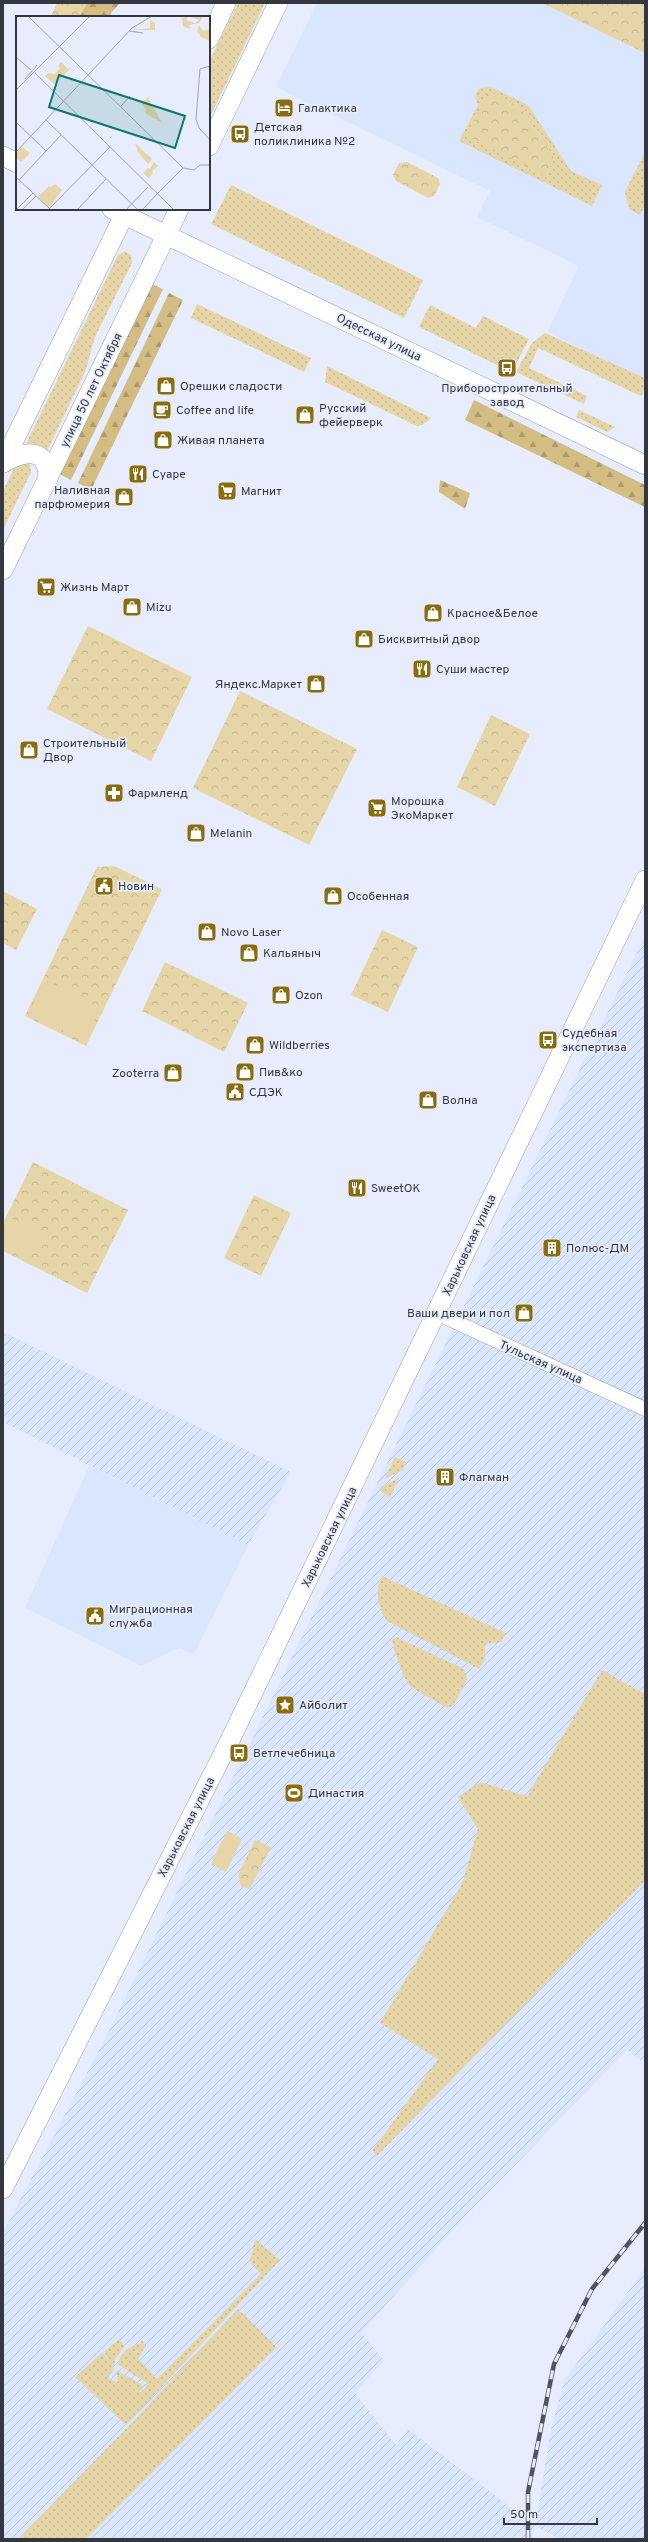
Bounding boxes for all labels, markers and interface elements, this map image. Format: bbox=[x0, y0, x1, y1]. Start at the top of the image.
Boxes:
inset map bbox=[16, 16, 210, 210]
hotel icon: Галактика bbox=[273, 97, 295, 119]
place label: Галактика bbox=[298, 101, 357, 117]
place label: Детская поликлиника №2 bbox=[254, 120, 355, 150]
bus stop icon: Детская поликлиника №2 bbox=[229, 123, 251, 145]
street label: Одесская улица bbox=[333, 310, 424, 365]
street label: улица 50 лет Октября bbox=[57, 330, 127, 450]
bus stop icon: Приборостроительный завод bbox=[496, 357, 518, 379]
shop icon: Орешки сладости bbox=[155, 375, 177, 397]
place label: Орешки сладости bbox=[180, 379, 282, 395]
place label: Приборостроительный завод bbox=[441, 381, 573, 411]
cafe icon: Coffee and life bbox=[151, 399, 173, 421]
place label: Русский фейерверк bbox=[319, 401, 383, 431]
place label: Coffee and life bbox=[176, 403, 254, 419]
shop icon: Русский фейерверк bbox=[294, 404, 316, 426]
shop icon: Живая планета bbox=[152, 429, 174, 451]
place label: Живая планета bbox=[177, 433, 264, 449]
restaurant icon: Суаре bbox=[127, 463, 149, 485]
place label: Суаре bbox=[152, 467, 186, 483]
supermarket icon: Магнит bbox=[216, 480, 238, 502]
place label: Наливная парфюмерия bbox=[34, 483, 110, 513]
place label: Магнит bbox=[241, 484, 282, 500]
shop icon: Наливная парфюмерия bbox=[113, 486, 135, 508]
supermarket icon: Жизнь Март bbox=[35, 576, 57, 598]
place label: Жизнь Март bbox=[60, 580, 130, 596]
shop icon: Mizu bbox=[121, 596, 143, 618]
place label: Mizu bbox=[146, 600, 172, 616]
shop icon: Красное&Белое bbox=[422, 602, 444, 624]
place label: Красное&Белое bbox=[447, 606, 538, 622]
shop icon: Бисквитный двор bbox=[353, 628, 375, 650]
place label: Бисквитный двор bbox=[378, 632, 480, 648]
restaurant icon: Суши мастер bbox=[411, 658, 433, 680]
place label: Суши мастер bbox=[436, 662, 509, 678]
shop icon: Яндекс.Маркет bbox=[305, 673, 327, 695]
place label: Яндекс.Маркет bbox=[215, 677, 303, 693]
place label: Строительный Двор bbox=[43, 736, 126, 766]
shop icon: Строительный Двор bbox=[18, 739, 40, 761]
pharmacy icon: Фармленд bbox=[103, 782, 125, 804]
place label: Фармленд bbox=[128, 786, 188, 802]
place label: Морошка ЭкоМаркет bbox=[391, 794, 454, 824]
supermarket icon: Морошка ЭкоМаркет bbox=[366, 797, 388, 819]
shop icon: Melanin bbox=[185, 822, 207, 844]
place label: Melanin bbox=[210, 826, 252, 842]
public building icon: Новин bbox=[93, 875, 115, 897]
place label: Новин bbox=[118, 879, 154, 895]
shop icon: Особенная bbox=[322, 885, 344, 907]
place label: Особенная bbox=[347, 889, 409, 905]
shop icon: Novo Laser bbox=[196, 921, 218, 943]
place label: Novo Laser bbox=[221, 925, 282, 941]
shop icon: Кальяныч bbox=[238, 942, 260, 964]
place label: Кальяныч bbox=[263, 946, 321, 962]
shop icon: Ozon bbox=[270, 984, 292, 1006]
place label: Ozon bbox=[295, 988, 323, 1004]
place label: Судебная экспертиза bbox=[562, 1026, 627, 1056]
bus stop icon: Судебная экспертиза bbox=[537, 1029, 559, 1051]
shop icon: Wildberries bbox=[244, 1034, 266, 1056]
place label: Wildberries bbox=[269, 1038, 330, 1054]
shop icon: Пив&ко bbox=[234, 1061, 256, 1083]
shop icon: Zooterra bbox=[162, 1062, 184, 1084]
place label: Пив&ко bbox=[259, 1065, 303, 1081]
place label: Zooterra bbox=[112, 1066, 159, 1082]
public building icon: СДЭК bbox=[224, 1081, 246, 1103]
place label: СДЭК bbox=[249, 1085, 283, 1101]
shop icon: Волна bbox=[417, 1089, 439, 1111]
place label: Волна bbox=[442, 1093, 478, 1109]
restaurant icon: SweetOK bbox=[346, 1177, 368, 1199]
place label: SweetOK bbox=[371, 1181, 420, 1197]
street label: Харьковская улица bbox=[439, 1192, 500, 1299]
building icon: Полюс-ДМ bbox=[541, 1237, 563, 1259]
place label: Полюс-ДМ bbox=[566, 1241, 629, 1257]
shop icon: Ваши двери и пол bbox=[513, 1302, 535, 1324]
place label: Ваши двери и пол bbox=[407, 1306, 510, 1322]
street label: Тульская улица bbox=[496, 1337, 585, 1388]
building icon: Флагман bbox=[434, 1466, 456, 1488]
place label: Флагман bbox=[459, 1470, 509, 1486]
street label: Харьковская улица bbox=[299, 1484, 361, 1590]
place label: Миграционная служба bbox=[109, 1602, 193, 1632]
public building icon: Миграционная служба bbox=[84, 1605, 106, 1627]
place icon: Айболит bbox=[274, 1694, 296, 1716]
place label: Айболит bbox=[299, 1698, 348, 1714]
bus stop icon: Ветлечебница bbox=[228, 1742, 250, 1764]
place label: Ветлечебница bbox=[253, 1746, 335, 1762]
street label: Харьковская улица bbox=[155, 1775, 219, 1880]
sports icon: Династия bbox=[283, 1782, 305, 1804]
place label: Династия bbox=[308, 1786, 364, 1802]
scale bar bbox=[504, 2500, 597, 2526]
text: 50 m bbox=[510, 2507, 538, 2523]

